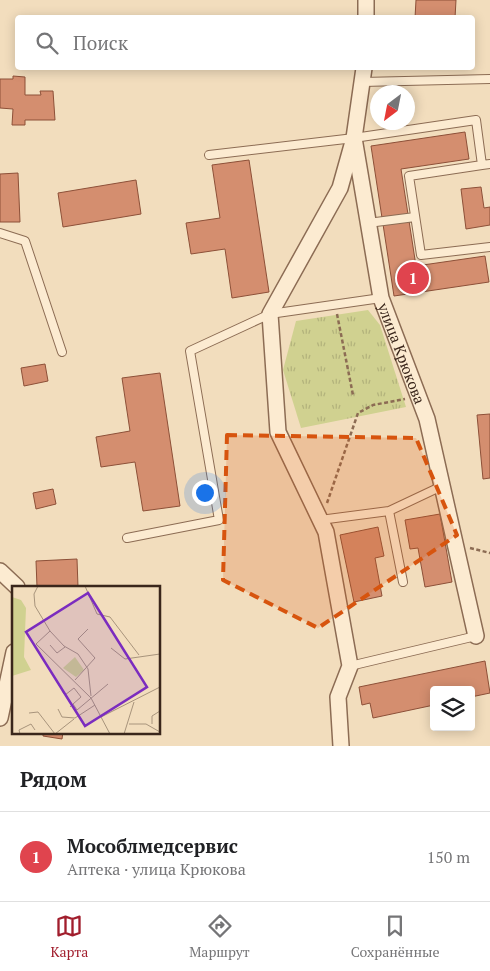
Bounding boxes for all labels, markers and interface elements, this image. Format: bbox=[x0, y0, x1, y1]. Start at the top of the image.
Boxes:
search box bbox=[15, 15, 475, 70]
icon: search bbox=[33, 29, 61, 57]
text: Поиск bbox=[73, 30, 128, 55]
north arrow bbox=[370, 85, 415, 130]
pin: 1 bbox=[397, 259, 429, 297]
street label: улица Крюкова bbox=[373, 299, 430, 407]
your location bbox=[192, 480, 218, 506]
inset map bbox=[12, 586, 160, 734]
map controls bbox=[430, 686, 475, 731]
button: layers bbox=[430, 686, 475, 731]
text: Рядом bbox=[20, 765, 87, 793]
text: Мособлмедсервис bbox=[67, 833, 238, 858]
text: 1 bbox=[31, 846, 41, 868]
text: 150 m bbox=[427, 846, 470, 868]
text: Аптека · улица Крюкова bbox=[67, 858, 246, 880]
tab: Карта bbox=[50, 912, 88, 961]
tab: Маршрут bbox=[189, 912, 250, 961]
tab: Сохранённые bbox=[351, 912, 440, 961]

